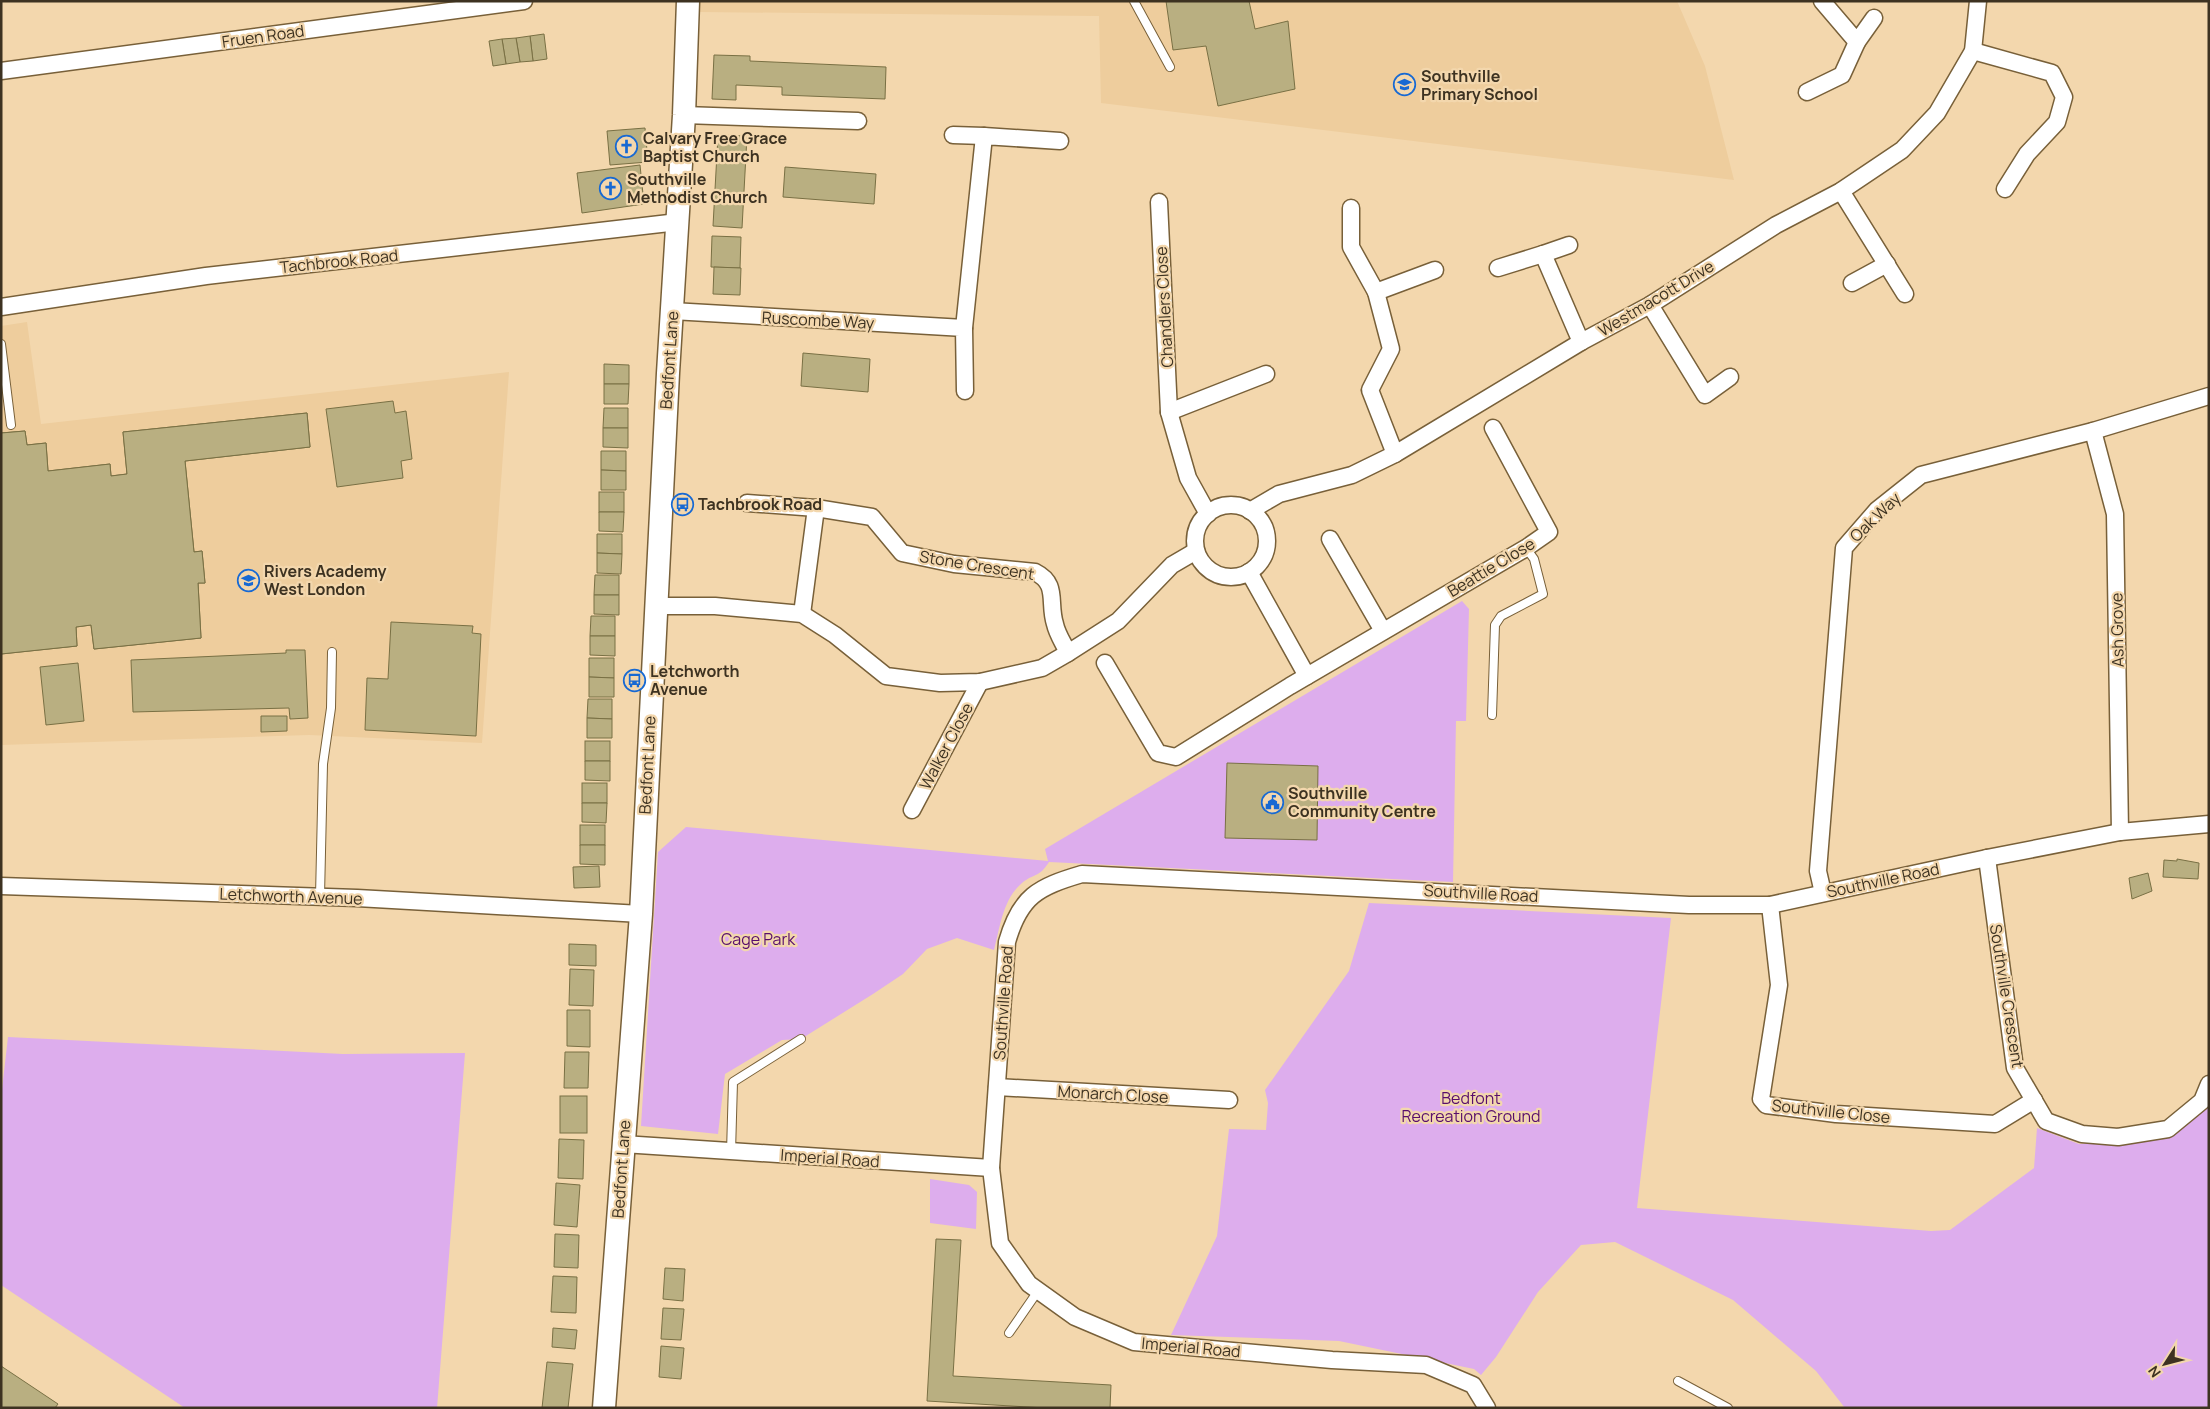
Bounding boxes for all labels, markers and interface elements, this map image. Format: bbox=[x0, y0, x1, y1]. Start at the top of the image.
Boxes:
street label: Fruen Road bbox=[220, 19, 306, 53]
place label: Southville Primary School bbox=[1421, 65, 1538, 105]
school or university icon: Southville Primary School bbox=[1393, 73, 1417, 97]
place label: Calvary Free Grace Baptist Church bbox=[643, 127, 788, 167]
church icon: Calvary Free Grace Baptist Church bbox=[615, 135, 639, 159]
place label: Southville Methodist Church bbox=[627, 168, 768, 208]
church icon: Southville Methodist Church bbox=[599, 176, 623, 200]
street label: Tachbrook Road bbox=[279, 244, 399, 278]
street label: Chandlers Close bbox=[1150, 246, 1178, 368]
street label: Westmacott Drive bbox=[1594, 255, 1718, 341]
street label: Ruscombe Way bbox=[761, 306, 875, 334]
street label: Bedfont Lane bbox=[655, 310, 683, 410]
street label: Oak Way bbox=[1845, 487, 1906, 547]
bus stop icon: Tachbrook Road bbox=[670, 492, 694, 516]
place label: Tachbrook Road bbox=[698, 493, 822, 515]
street label: Beattie Close bbox=[1443, 532, 1539, 602]
street label: Stone Crescent bbox=[918, 545, 1036, 585]
place label: Rivers Academy West London bbox=[264, 560, 386, 600]
school or university icon: Rivers Academy West London bbox=[236, 568, 260, 592]
street label: Ash Grove bbox=[2105, 593, 2129, 667]
place label: Letchworth Avenue bbox=[650, 660, 740, 700]
bus stop icon: Letchworth Avenue bbox=[622, 668, 646, 692]
street label: Walker Close bbox=[914, 699, 978, 793]
street label: Bedfont Lane bbox=[633, 715, 661, 815]
place label: Southville Community Centre bbox=[1288, 782, 1436, 822]
public building icon: Southville Community Centre bbox=[1260, 790, 1284, 814]
street label: Southville Road bbox=[1825, 857, 1941, 903]
street label: Southville Road bbox=[1423, 879, 1539, 907]
street label: Letchworth Avenue bbox=[219, 883, 363, 909]
street label: Southville Crescent bbox=[1985, 923, 2029, 1069]
park label: Cage Park bbox=[721, 928, 796, 950]
street label: Southville Road bbox=[988, 945, 1018, 1061]
street label: Monarch Close bbox=[1057, 1080, 1169, 1108]
park label: Bedfont Recreation Ground bbox=[1401, 1087, 1541, 1127]
street label: Southville Close bbox=[1771, 1094, 1891, 1128]
street label: Bedfont Lane bbox=[607, 1119, 635, 1219]
street label: Imperial Road bbox=[780, 1144, 880, 1172]
street label: Imperial Road bbox=[1141, 1332, 1241, 1362]
north arrow bbox=[2140, 1339, 2190, 1389]
text: N bbox=[2143, 1362, 2165, 1382]

